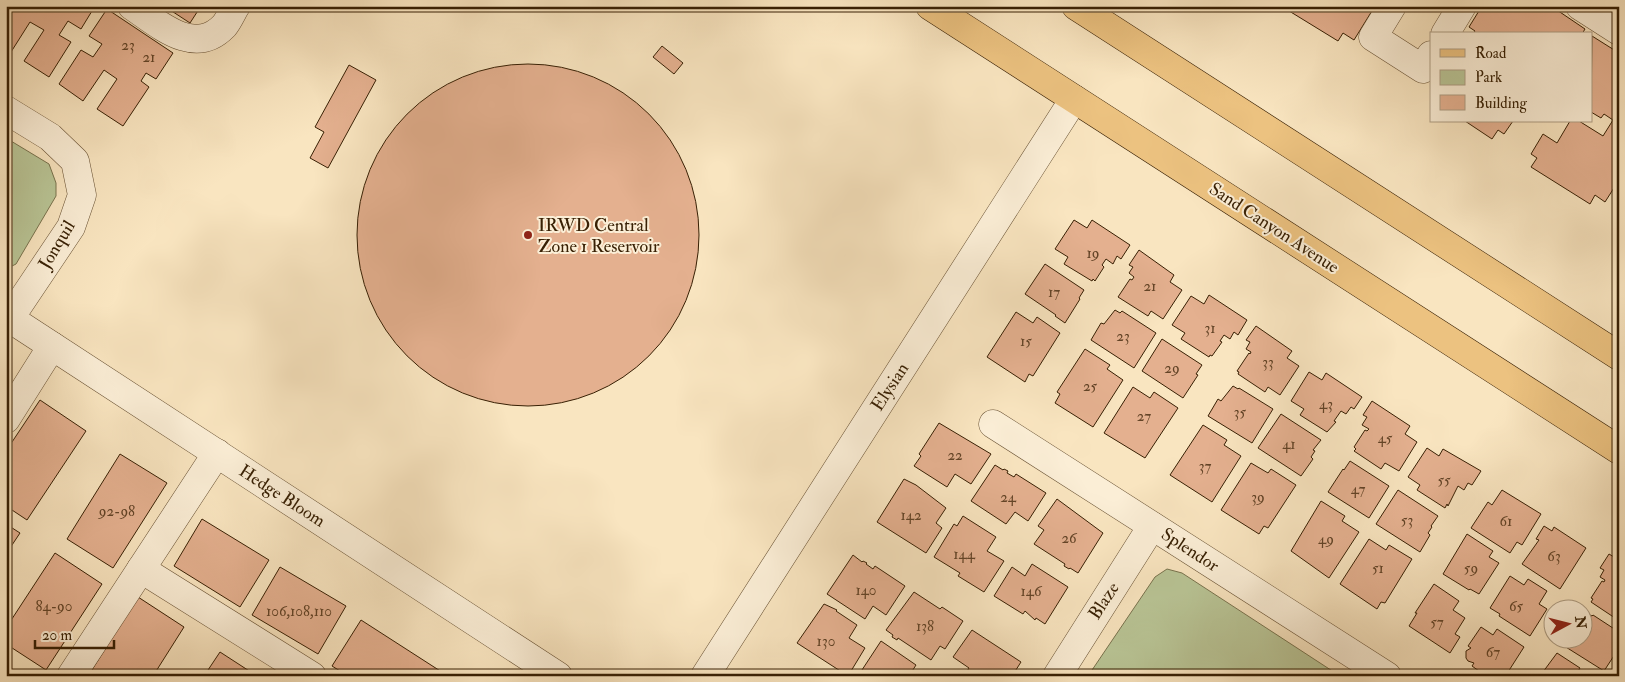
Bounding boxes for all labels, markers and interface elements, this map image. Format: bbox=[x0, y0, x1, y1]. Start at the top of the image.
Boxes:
legend bbox=[1430, 32, 1592, 122]
house number: 23 bbox=[121, 36, 135, 55]
text: Road bbox=[1475, 44, 1507, 63]
house number: 21 bbox=[143, 48, 155, 67]
text: Park bbox=[1475, 68, 1502, 87]
text: Building bbox=[1475, 94, 1527, 113]
street label: Sand Canyon Avenue bbox=[1205, 177, 1344, 279]
place label: IRWD Central Zone 1 Reservoir bbox=[538, 214, 660, 258]
street label: Jonquil bbox=[33, 216, 81, 274]
marker: IRWD Central Zone 1 Reservoir bbox=[522, 229, 534, 241]
house number: 19 bbox=[1087, 244, 1099, 263]
house number: 21 bbox=[1144, 277, 1156, 296]
house number: 17 bbox=[1048, 283, 1060, 302]
house number: 31 bbox=[1204, 319, 1216, 338]
house number: 23 bbox=[1116, 327, 1130, 346]
house number: 15 bbox=[1020, 332, 1032, 351]
house number: 33 bbox=[1262, 353, 1274, 372]
street label: Elysian bbox=[866, 358, 914, 416]
house number: 29 bbox=[1164, 359, 1180, 378]
house number: 25 bbox=[1083, 377, 1097, 396]
house number: 43 bbox=[1319, 395, 1333, 414]
house number: 35 bbox=[1234, 403, 1247, 422]
house number: 27 bbox=[1137, 407, 1151, 426]
house number: 45 bbox=[1378, 429, 1393, 448]
house number: 41 bbox=[1282, 435, 1296, 454]
house number: 22 bbox=[947, 446, 963, 465]
house number: 37 bbox=[1199, 457, 1211, 476]
street label: Hedge Bloom bbox=[234, 459, 330, 533]
house number: 55 bbox=[1437, 471, 1451, 490]
house number: 47 bbox=[1351, 480, 1365, 499]
house number: 24 bbox=[1000, 488, 1017, 507]
house number: 39 bbox=[1251, 488, 1265, 507]
house number: 92-98 bbox=[98, 502, 135, 521]
house number: 142 bbox=[900, 506, 922, 525]
house number: 53 bbox=[1401, 511, 1413, 530]
house number: 61 bbox=[1500, 512, 1512, 531]
street label: Splendor bbox=[1157, 523, 1224, 577]
house number: 26 bbox=[1061, 529, 1078, 548]
house number: 49 bbox=[1318, 530, 1334, 549]
house number: 144 bbox=[953, 545, 976, 564]
house number: 63 bbox=[1547, 547, 1561, 566]
house number: 51 bbox=[1372, 559, 1384, 578]
house number: 59 bbox=[1464, 559, 1478, 578]
street label: Blaze bbox=[1083, 578, 1125, 624]
house number: 140 bbox=[855, 581, 877, 600]
house number: 146 bbox=[1021, 582, 1043, 601]
house number: 84-90 bbox=[36, 597, 72, 616]
house number: 65 bbox=[1509, 597, 1523, 616]
north arrow bbox=[1542, 600, 1592, 650]
house number: 106,108,110 bbox=[266, 602, 332, 621]
house number: 57 bbox=[1430, 613, 1444, 632]
text: N bbox=[1571, 614, 1590, 630]
scale bar bbox=[35, 617, 114, 649]
house number: 138 bbox=[916, 617, 934, 636]
text: 20 m bbox=[42, 626, 72, 645]
house number: 130 bbox=[817, 632, 835, 651]
house number: 67 bbox=[1486, 643, 1500, 662]

